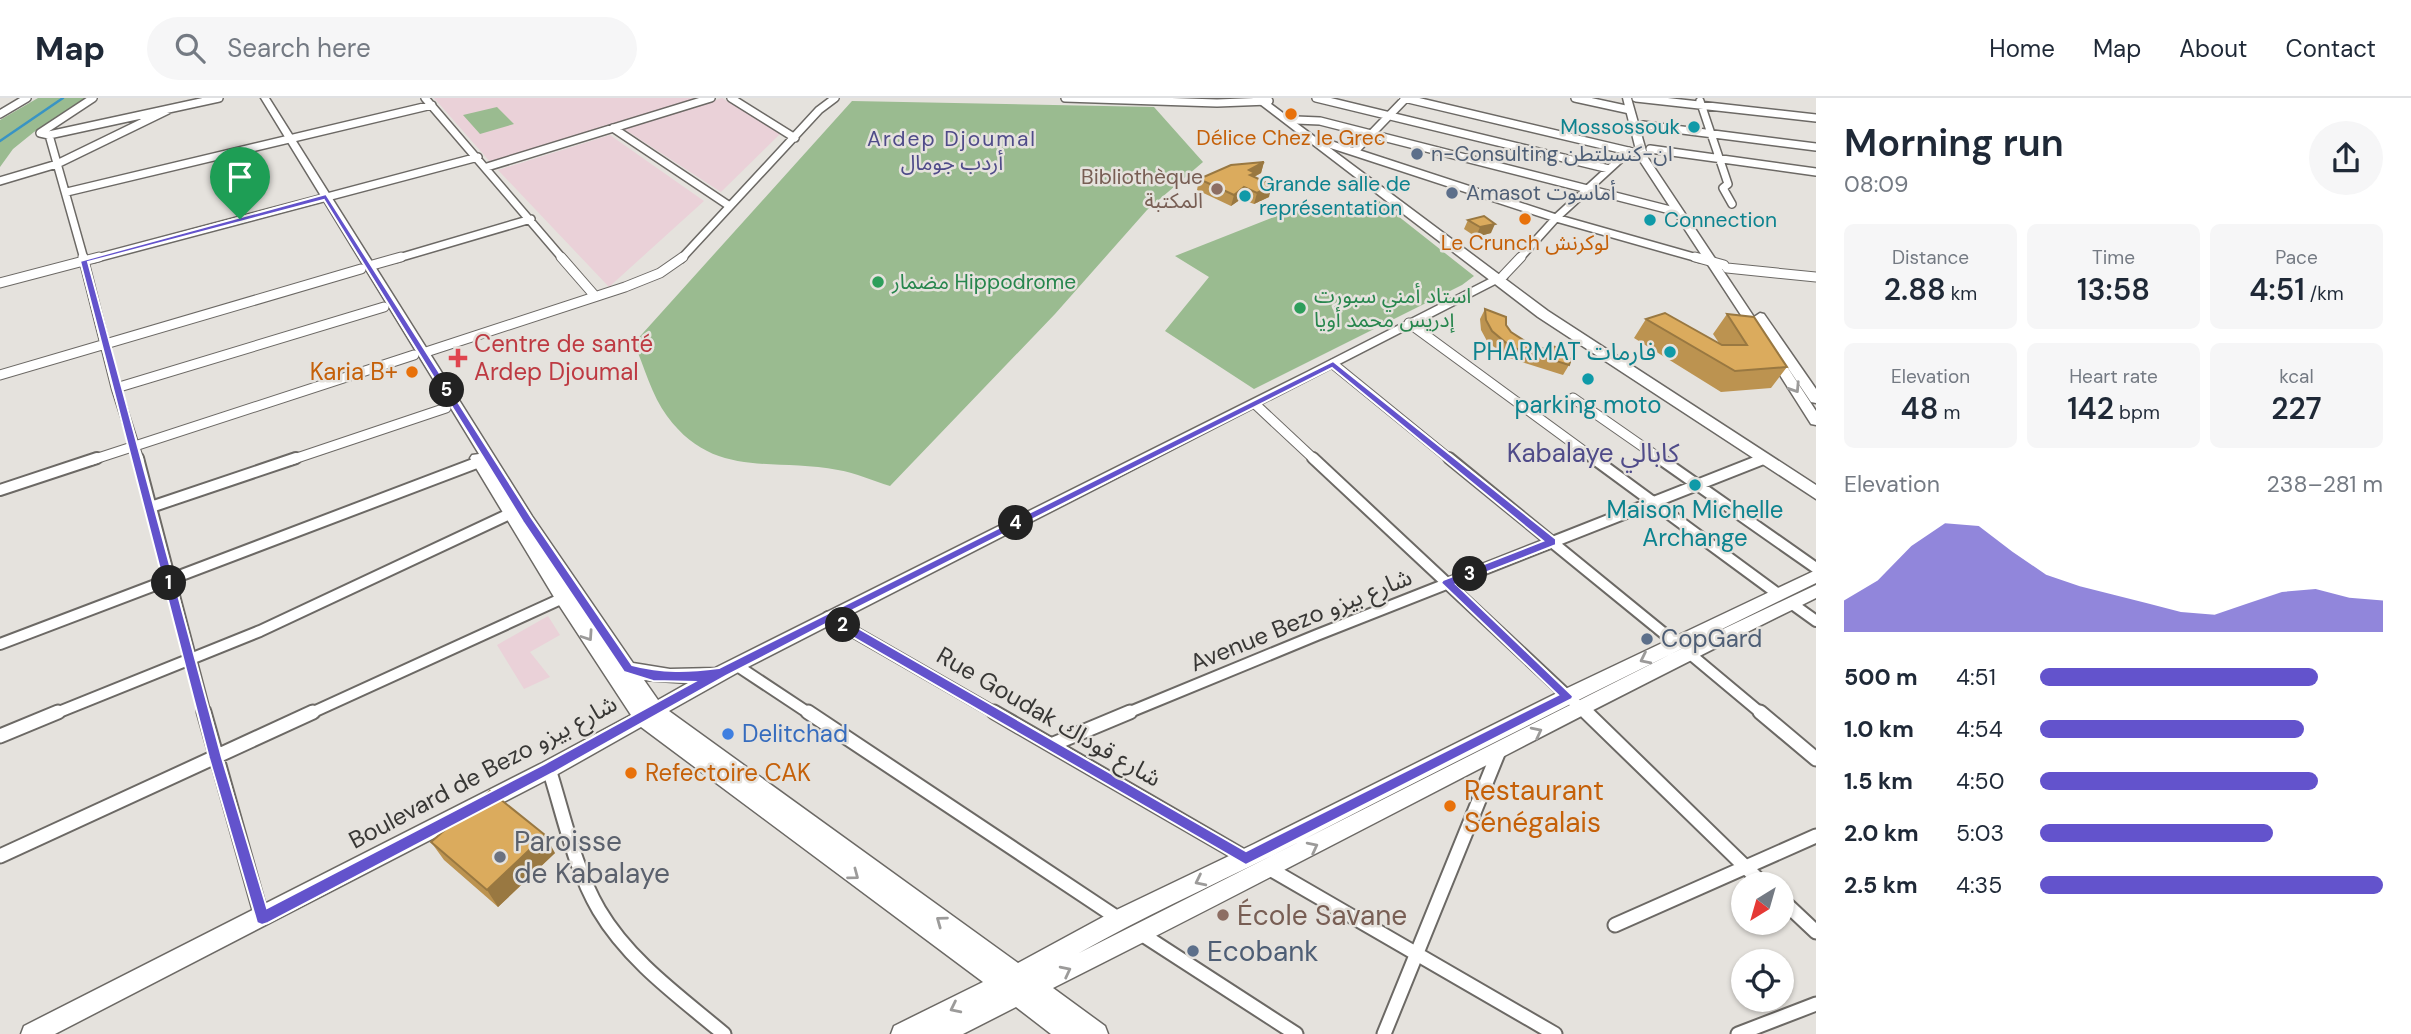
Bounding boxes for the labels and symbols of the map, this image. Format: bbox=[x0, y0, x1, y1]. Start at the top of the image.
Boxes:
marker: Délice Chez le Grec bbox=[1283, 106, 1299, 122]
place label: Mossossouk bbox=[1560, 113, 1680, 141]
marker: Mossossouk bbox=[1686, 119, 1702, 135]
place label: Délice Chez le Grec bbox=[1196, 124, 1386, 152]
district label: Ardep Djoumal أردب جومال bbox=[867, 125, 1037, 177]
place label: n-Consulting ان-كنسلتطن bbox=[1431, 140, 1673, 168]
marker: n-Consulting ان-كنسلتطن bbox=[1409, 146, 1425, 162]
pin bbox=[210, 147, 270, 219]
place label: Bibliothèque المكتبة bbox=[1081, 163, 1203, 215]
place label: Grande salle de représentation bbox=[1259, 170, 1411, 222]
place label: Amasot أماسوت bbox=[1466, 179, 1616, 207]
marker: Bibliothèque المكتبة bbox=[1209, 181, 1225, 197]
marker: Amasot أماسوت bbox=[1444, 185, 1460, 201]
marker: Grande salle de représentation bbox=[1237, 188, 1253, 204]
place label: Connection bbox=[1664, 206, 1777, 234]
marker: Le Crunch لوكرنش bbox=[1517, 211, 1533, 227]
marker: Connection bbox=[1642, 212, 1658, 228]
place label: Le Crunch لوكرنش bbox=[1441, 229, 1609, 257]
place label: مضمار Hippodrome bbox=[891, 268, 1076, 296]
marker: مضمار Hippodrome bbox=[870, 274, 886, 290]
place label: استاد أمني سبورت إدريس محمد أويا bbox=[1314, 282, 1471, 334]
marker: استاد أمني سبورت إدريس محمد أويا bbox=[1292, 300, 1308, 316]
place label: Centre de santé Ardep Djoumal bbox=[474, 328, 653, 387]
place label: PHARMAT فارمات bbox=[1472, 336, 1656, 367]
marker: PHARMAT فارمات bbox=[1662, 344, 1678, 360]
marker: Centre de santé Ardep Djoumal bbox=[448, 348, 468, 368]
place label: Karia B+ bbox=[310, 356, 398, 387]
marker: Karia B+ bbox=[404, 364, 420, 380]
marker: parking moto bbox=[1580, 371, 1596, 387]
pin: 5 bbox=[430, 372, 464, 408]
one-way arrow bbox=[1786, 380, 1799, 393]
place label: parking moto bbox=[1515, 389, 1661, 420]
district label: Kabalaye كابالي bbox=[1507, 436, 1679, 473]
marker: Maison Michelle Archange bbox=[1687, 477, 1703, 493]
place label: Maison Michelle Archange bbox=[1607, 494, 1783, 553]
pin: 4 bbox=[998, 506, 1034, 540]
pin: 3 bbox=[1452, 556, 1488, 592]
street label: Avenue Bezo شارع بيزو bbox=[1185, 561, 1417, 680]
pin: 1 bbox=[152, 566, 186, 601]
pin: 2 bbox=[826, 608, 860, 642]
place label: CopGard bbox=[1661, 623, 1762, 654]
one-way arrow bbox=[579, 628, 592, 641]
marker: CopGard bbox=[1639, 631, 1655, 647]
street label: Rue Goudak شارع قوداك bbox=[930, 640, 1167, 795]
one-way arrow bbox=[1640, 651, 1652, 665]
street label: Boulevard de Bezo شارع بيزو bbox=[343, 688, 623, 857]
place label: Delitchad bbox=[742, 718, 848, 749]
marker: Delitchad bbox=[720, 726, 736, 742]
one-way arrow bbox=[1530, 726, 1542, 740]
place label: Refectoire CAK bbox=[645, 757, 811, 788]
marker: Refectoire CAK bbox=[623, 765, 639, 781]
place label: Restaurant Sénégalais bbox=[1464, 772, 1604, 841]
marker: Restaurant Sénégalais bbox=[1442, 798, 1458, 814]
place label: Paroisse de Kabalaye bbox=[514, 823, 670, 892]
one-way arrow bbox=[1306, 842, 1318, 855]
marker: Paroisse de Kabalaye bbox=[492, 849, 508, 865]
one-way arrow bbox=[846, 867, 859, 880]
one-way arrow bbox=[1195, 872, 1207, 886]
north arrow bbox=[1731, 872, 1794, 934]
place label: École Savane bbox=[1237, 897, 1407, 934]
marker: École Savane bbox=[1215, 907, 1231, 923]
one-way arrow bbox=[936, 916, 949, 929]
place label: Ecobank bbox=[1207, 933, 1318, 970]
marker: Ecobank bbox=[1185, 943, 1201, 959]
one-way arrow bbox=[1058, 965, 1071, 979]
one-way arrow bbox=[950, 1000, 962, 1014]

